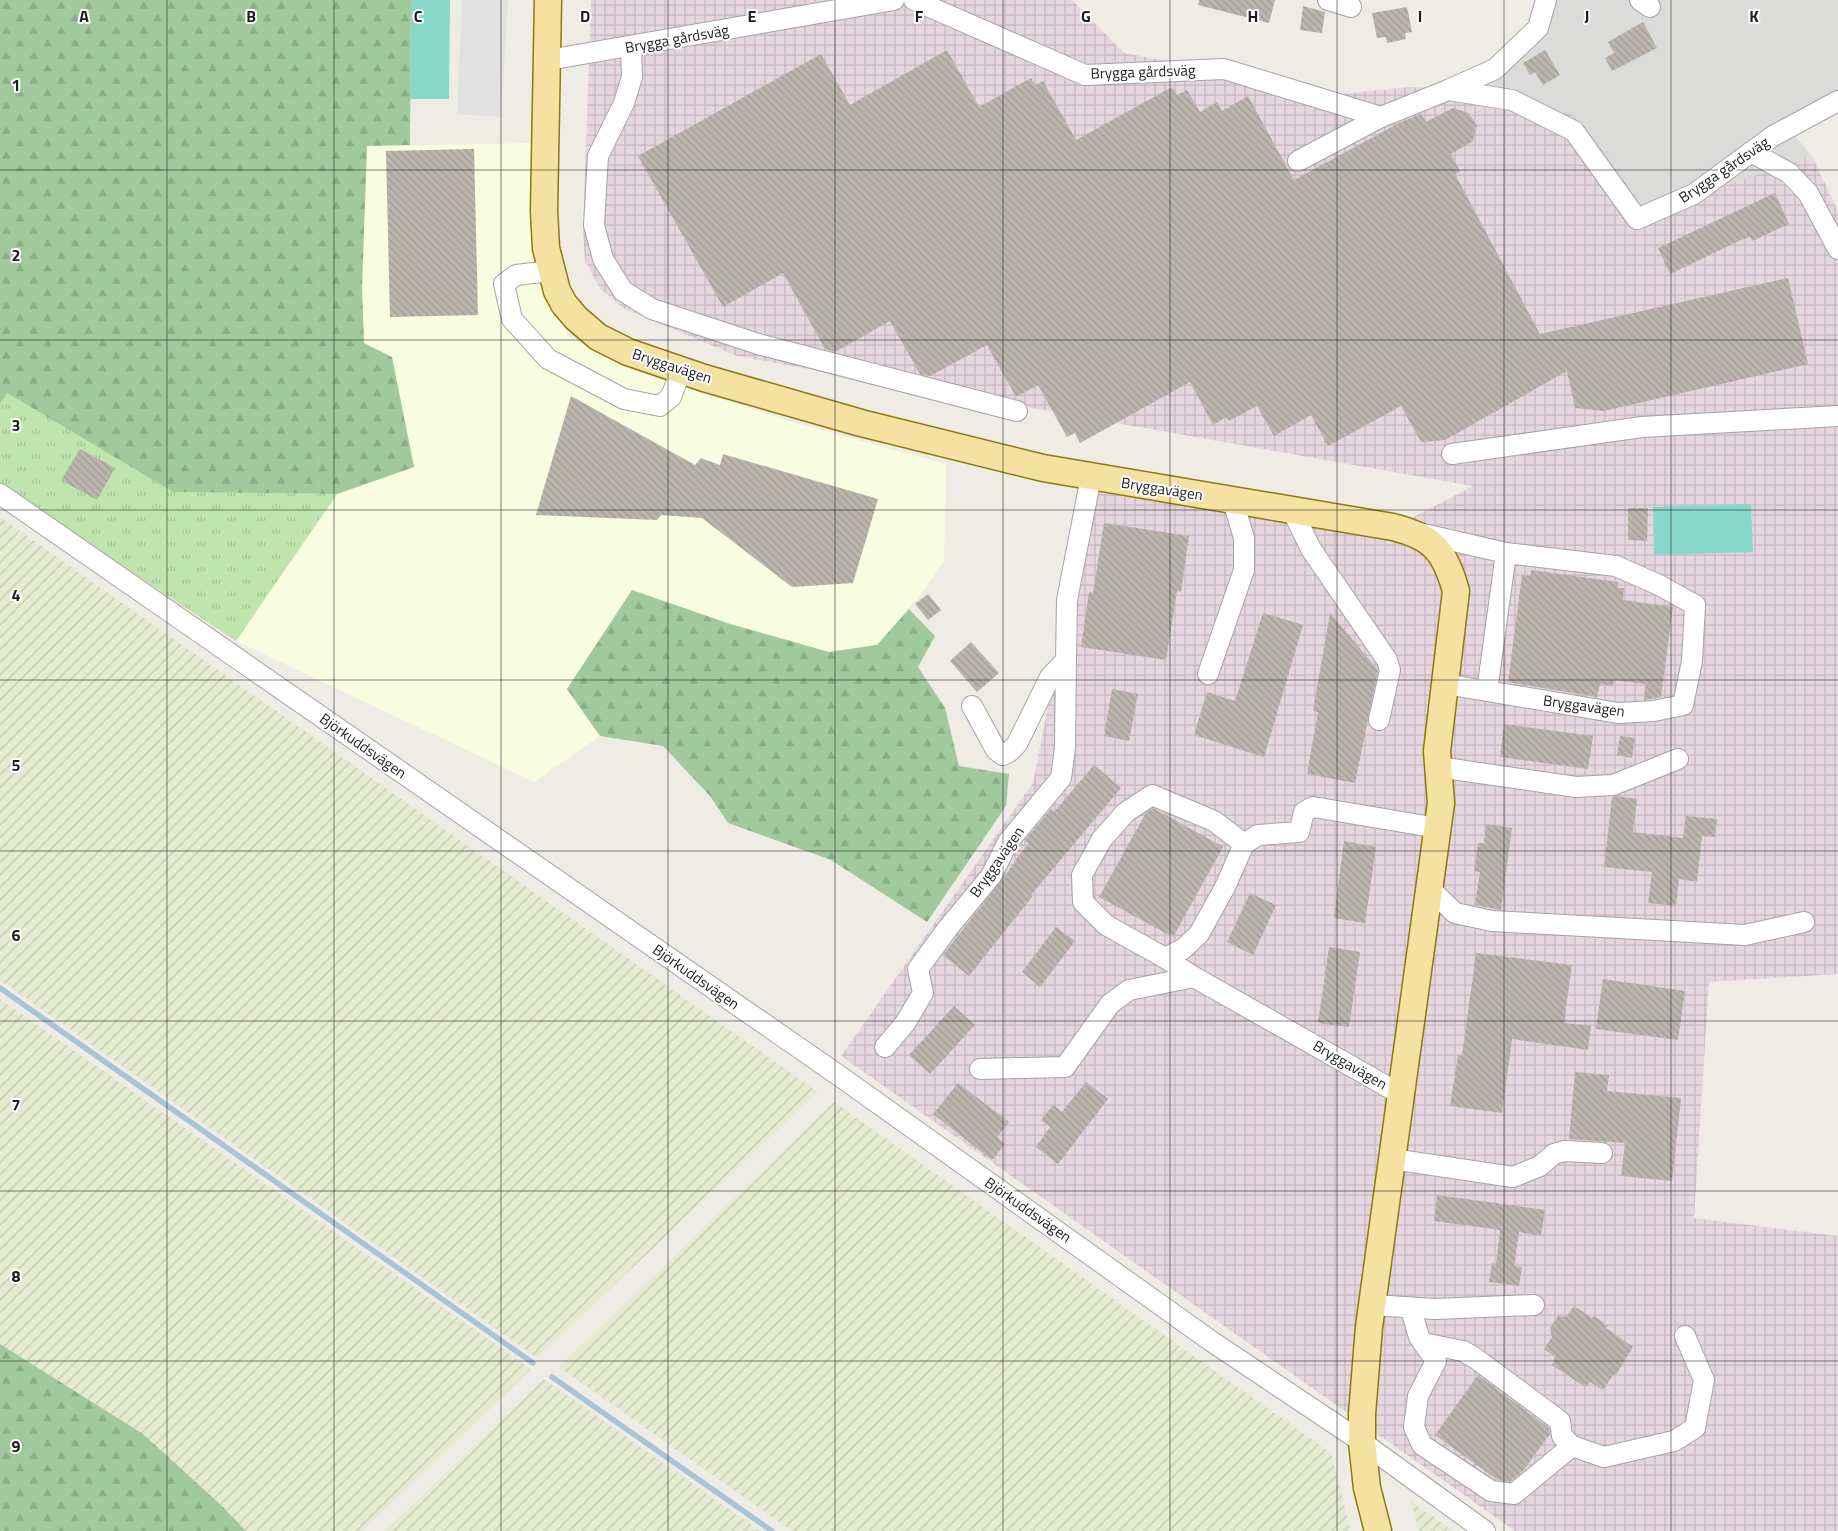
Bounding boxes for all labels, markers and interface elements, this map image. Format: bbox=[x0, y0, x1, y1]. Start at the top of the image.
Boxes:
text: A bbox=[79, 4, 89, 28]
text: B bbox=[246, 4, 256, 28]
text: C bbox=[414, 4, 423, 28]
text: D bbox=[580, 4, 590, 28]
text: E bbox=[748, 4, 757, 28]
text: F bbox=[915, 4, 924, 28]
text: G bbox=[1081, 4, 1091, 28]
text: H bbox=[1248, 4, 1258, 28]
text: I bbox=[1418, 4, 1422, 28]
text: J bbox=[1585, 4, 1589, 28]
text: K bbox=[1749, 4, 1759, 28]
street label: Brygga gårdsväg bbox=[623, 18, 731, 59]
street label: Brygga gårdsväg bbox=[1090, 58, 1196, 85]
text: 1 bbox=[12, 73, 20, 97]
street label: Brygga gårdsväg bbox=[1674, 131, 1774, 209]
text: 2 bbox=[12, 243, 20, 267]
street label: Bryggavägen bbox=[629, 342, 715, 389]
text: 3 bbox=[12, 413, 20, 437]
street label: Bryggavägen bbox=[1120, 471, 1205, 506]
text: 4 bbox=[12, 583, 21, 607]
street label: Bryggavägen bbox=[1542, 688, 1626, 723]
street label: Björkuddsvägen bbox=[315, 707, 411, 784]
text: 5 bbox=[12, 753, 21, 777]
street label: Bryggavägen bbox=[964, 821, 1030, 902]
text: 6 bbox=[12, 923, 21, 947]
street label: Björkuddsvägen bbox=[648, 938, 744, 1015]
street label: Bryggavägen bbox=[1309, 1034, 1392, 1095]
text: 7 bbox=[12, 1093, 20, 1117]
street label: Björkuddsvägen bbox=[980, 1171, 1076, 1248]
text: 8 bbox=[12, 1264, 21, 1288]
text: 9 bbox=[12, 1434, 21, 1458]

